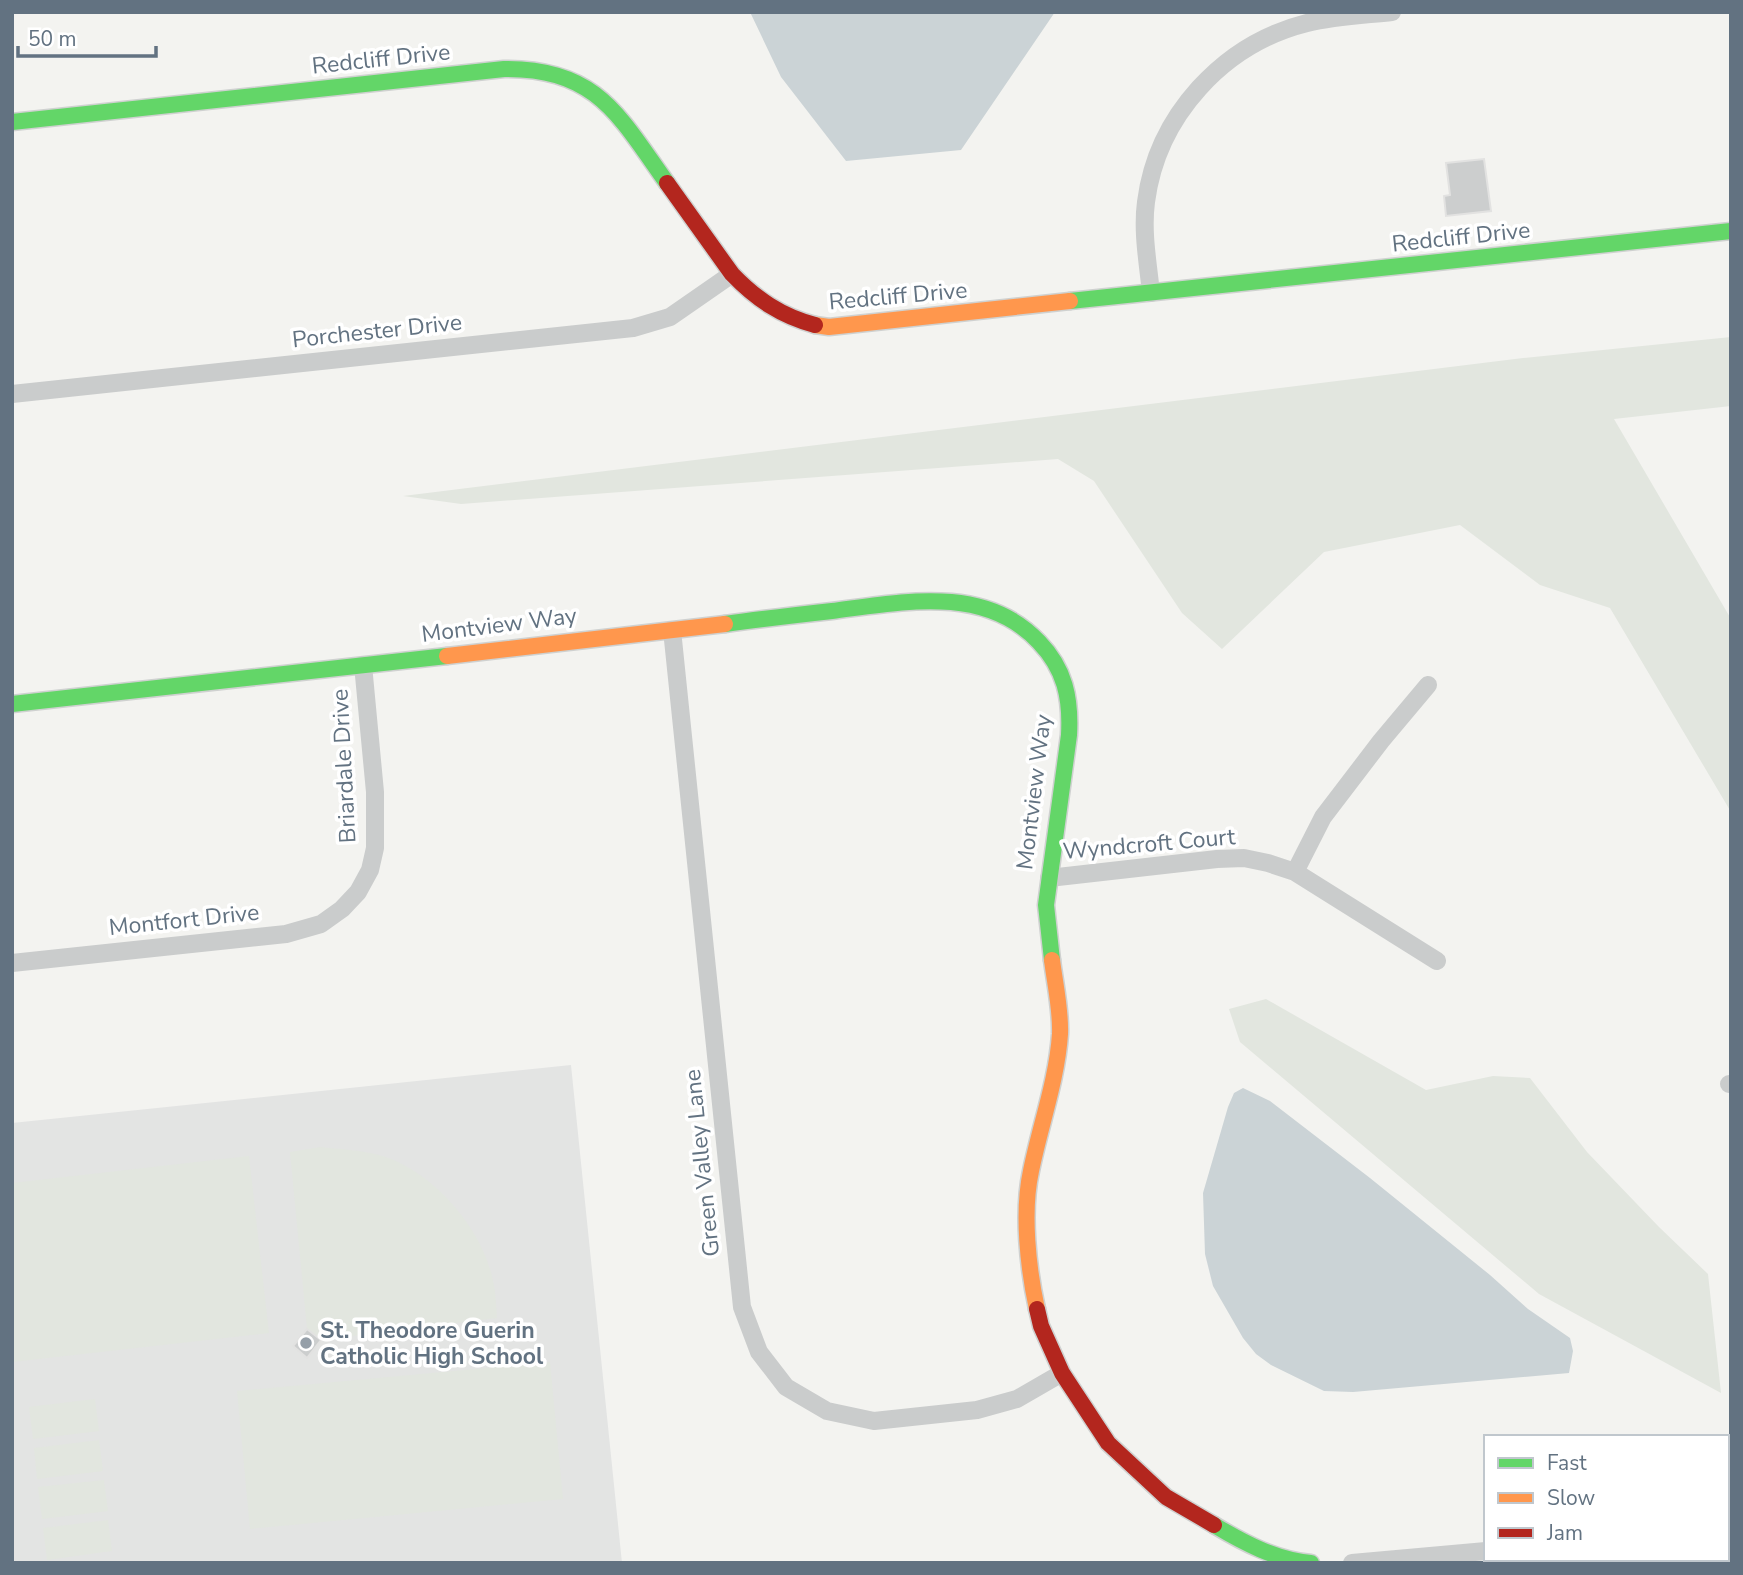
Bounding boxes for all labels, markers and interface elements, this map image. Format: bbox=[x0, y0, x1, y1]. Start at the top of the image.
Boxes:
scale bar bbox=[18, 14, 156, 58]
text: 50 m bbox=[28, 25, 77, 53]
street label: Redcliff Drive bbox=[310, 36, 452, 82]
street label: Redcliff Drive bbox=[1390, 214, 1532, 260]
street label: Redcliff Drive bbox=[827, 275, 969, 317]
street label: Porchester Drive bbox=[291, 307, 463, 355]
street label: Montview Way bbox=[420, 600, 579, 650]
street label: Briardale Drive bbox=[324, 688, 364, 844]
street label: Montview Way bbox=[1009, 712, 1059, 871]
street label: Wyndcroft Court bbox=[1062, 821, 1237, 867]
street label: Montfort Drive bbox=[107, 897, 261, 943]
street label: Green Valley Lane bbox=[677, 1068, 727, 1258]
place label: St. Theodore Guerin Catholic High School bbox=[320, 1315, 544, 1372]
marker: St. Theodore Guerin Catholic High School bbox=[298, 1335, 314, 1351]
legend bbox=[1484, 1435, 1729, 1561]
text: Fast bbox=[1547, 1449, 1587, 1477]
text: Slow bbox=[1547, 1484, 1596, 1512]
text: Jam bbox=[1546, 1519, 1583, 1547]

